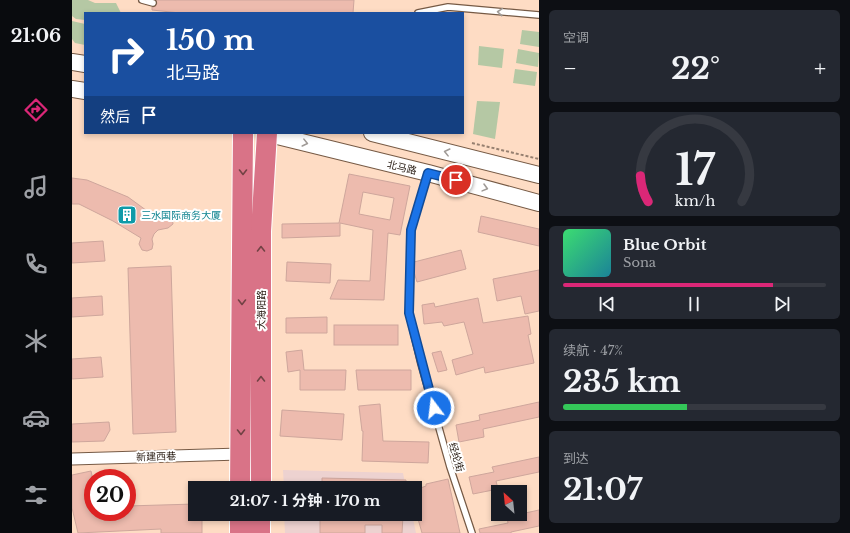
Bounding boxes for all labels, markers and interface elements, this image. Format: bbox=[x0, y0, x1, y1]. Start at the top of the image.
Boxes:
one-way arrow bbox=[497, 7, 503, 16]
text: 150 m bbox=[166, 23, 254, 58]
text: 21:06 bbox=[11, 25, 61, 47]
icon: right bbox=[100, 28, 152, 80]
text: 空调 bbox=[563, 29, 589, 46]
text: 22° bbox=[671, 50, 720, 87]
text: − bbox=[563, 55, 577, 82]
text: + bbox=[814, 55, 826, 82]
text: 北马路 bbox=[166, 62, 220, 84]
icon: directions bbox=[22, 96, 50, 124]
icon: arrive bbox=[138, 104, 160, 126]
text: 然后 bbox=[100, 107, 130, 126]
one-way arrow bbox=[301, 138, 308, 147]
text: 17 bbox=[675, 145, 715, 196]
one-way arrow bbox=[444, 148, 451, 157]
street label: 北马路 bbox=[386, 158, 418, 177]
pin bbox=[439, 163, 473, 197]
one-way arrow bbox=[239, 169, 247, 175]
icon: arrive bbox=[445, 169, 467, 191]
icon: music bbox=[22, 173, 50, 201]
one-way arrow bbox=[482, 184, 489, 192]
text: km/h bbox=[674, 192, 715, 210]
building icon: 三水国际商务大厦 bbox=[116, 204, 138, 226]
place label: 三水国际商务大厦 bbox=[141, 209, 221, 222]
text: Blue Orbit bbox=[623, 235, 706, 254]
one-way arrow bbox=[257, 246, 265, 252]
icon: phone bbox=[22, 250, 50, 278]
text: Sona bbox=[623, 254, 656, 271]
street label: 大海阳路 bbox=[255, 290, 268, 330]
icon: previous bbox=[596, 293, 618, 315]
icon: pause bbox=[683, 293, 705, 315]
icon: next bbox=[771, 293, 793, 315]
one-way arrow bbox=[238, 299, 246, 305]
icon: climate bbox=[22, 327, 50, 355]
text: 续航 · 47% bbox=[563, 342, 623, 359]
text: 235 km bbox=[563, 363, 681, 400]
one-way arrow bbox=[257, 376, 265, 382]
position arrow bbox=[413, 387, 455, 429]
icon: car bbox=[22, 404, 50, 432]
one-way arrow bbox=[237, 429, 245, 435]
street label: 经纶街 bbox=[446, 441, 467, 473]
street label: 新建西巷 bbox=[136, 449, 176, 464]
text: 到达 bbox=[563, 450, 589, 467]
speed limit sign: 20 bbox=[84, 469, 136, 521]
text: 21:07 bbox=[563, 471, 642, 508]
icon: filters bbox=[22, 481, 50, 509]
north arrow bbox=[491, 485, 527, 521]
map controls bbox=[491, 485, 527, 521]
text: 21:07 · 1 分钟 · 170 m bbox=[230, 491, 380, 510]

